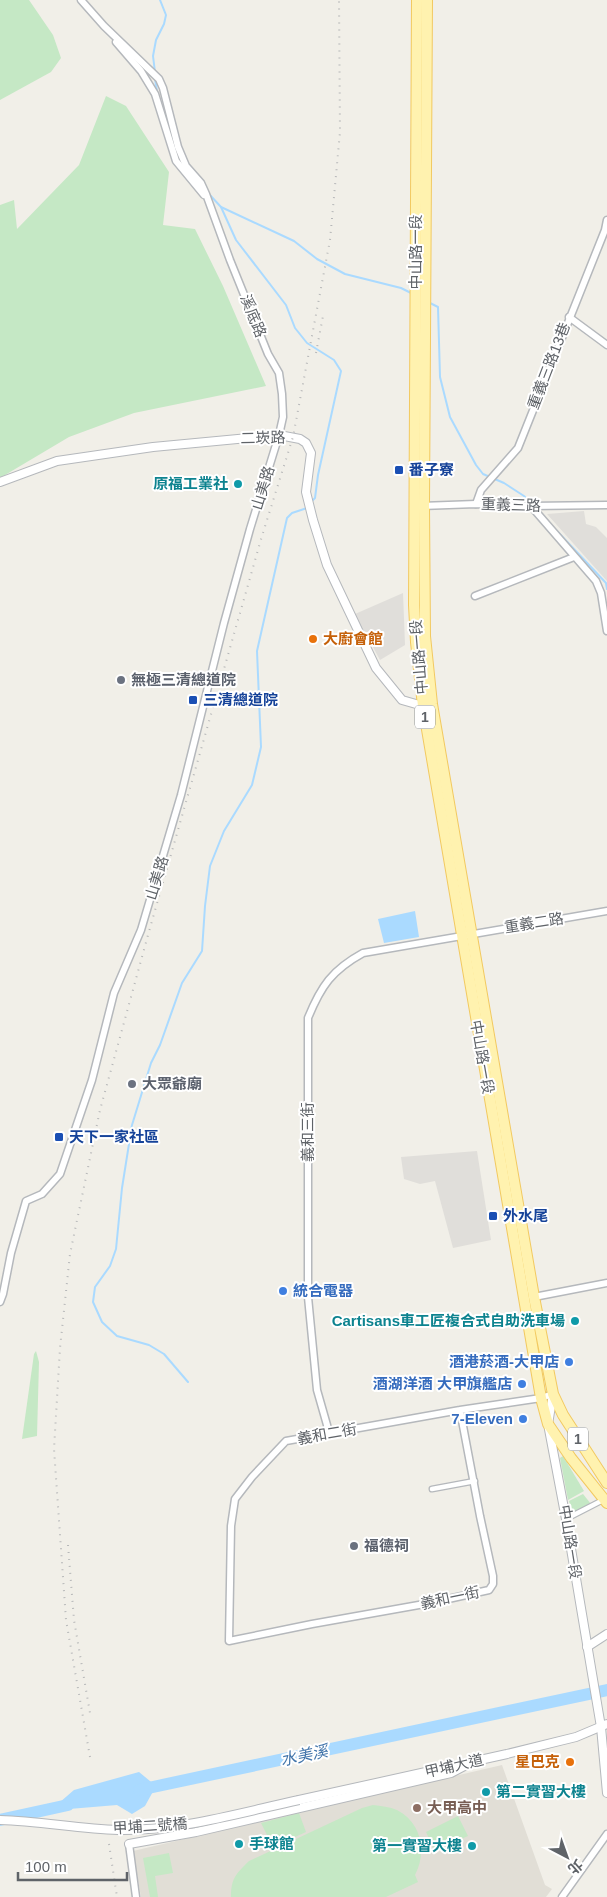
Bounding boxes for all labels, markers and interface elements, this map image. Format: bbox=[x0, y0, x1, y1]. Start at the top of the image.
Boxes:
street label: 中山路一段 bbox=[407, 214, 424, 290]
street label: 溪底路 bbox=[237, 292, 270, 340]
street label: 重義三路13巷 bbox=[524, 320, 573, 412]
street label: 二崁路 bbox=[240, 429, 286, 446]
place label: 番子寮 bbox=[409, 461, 454, 478]
street label: 山美路 bbox=[248, 464, 277, 512]
marker: 番子寮 bbox=[393, 464, 405, 476]
place label: 原福工業社 bbox=[153, 475, 228, 492]
marker: 原福工業社 bbox=[232, 478, 244, 490]
street label: 重義三路 bbox=[481, 495, 541, 514]
street label: 中山路一段 bbox=[407, 619, 430, 695]
place label: 大廚會館 bbox=[323, 630, 383, 647]
marker: 大廚會館 bbox=[307, 633, 319, 645]
place label: 無極三清總道院 bbox=[131, 671, 236, 688]
marker: 無極三清總道院 bbox=[115, 674, 127, 686]
place label: 三清總道院 bbox=[203, 691, 278, 708]
marker: 三清總道院 bbox=[187, 694, 199, 706]
road number: 1 bbox=[415, 706, 435, 729]
street label: 山美路 bbox=[142, 854, 171, 902]
street label: 重義二路 bbox=[503, 909, 565, 936]
street label: 中山路一段 bbox=[468, 1018, 497, 1095]
place label: 大眾爺廟 bbox=[142, 1075, 202, 1092]
marker: 大眾爺廟 bbox=[126, 1078, 138, 1090]
street label: 義和三街 bbox=[299, 1102, 316, 1162]
place label: 天下一家社區 bbox=[69, 1128, 159, 1145]
marker: 天下一家社區 bbox=[53, 1131, 65, 1143]
place label: 外水尾 bbox=[503, 1207, 548, 1224]
marker: 外水尾 bbox=[487, 1210, 499, 1222]
place label: 統合電器 bbox=[293, 1282, 353, 1299]
marker: 統合電器 bbox=[277, 1285, 289, 1297]
place label: Cartisans車工匠複合式自助洗車場 bbox=[332, 1312, 565, 1329]
marker: Cartisans車工匠複合式自助洗車場 bbox=[569, 1315, 581, 1327]
place label: 酒港菸酒-大甲店 bbox=[449, 1353, 559, 1370]
marker: 酒港菸酒-大甲店 bbox=[563, 1356, 575, 1368]
place label: 酒湖洋酒 大甲旗艦店 bbox=[373, 1375, 512, 1392]
marker: 酒湖洋酒 大甲旗艦店 bbox=[516, 1378, 528, 1390]
place label: 7-Eleven bbox=[451, 1410, 513, 1427]
marker: 7-Eleven bbox=[517, 1413, 529, 1425]
street label: 義和二街 bbox=[296, 1420, 358, 1447]
road number: 1 bbox=[568, 1428, 588, 1450]
street label: 中山路一段 bbox=[556, 1504, 585, 1580]
place label: 福德祠 bbox=[364, 1537, 409, 1554]
marker: 福德祠 bbox=[348, 1540, 360, 1552]
street label: 義和一街 bbox=[419, 1583, 481, 1612]
water label: 水美溪 bbox=[279, 1742, 331, 1769]
street label: 甲埔大道 bbox=[423, 1750, 485, 1781]
place label: 星巴克 bbox=[515, 1753, 560, 1770]
marker: 星巴克 bbox=[564, 1756, 576, 1768]
place label: 第二實習大樓 bbox=[496, 1783, 586, 1800]
marker: 第二實習大樓 bbox=[480, 1786, 492, 1798]
place label: 大甲高中 bbox=[427, 1799, 487, 1816]
marker: 大甲高中 bbox=[411, 1802, 423, 1814]
street label: 甲埔二號橋 bbox=[112, 1814, 188, 1837]
north arrow bbox=[542, 1832, 592, 1882]
place label: 手球館 bbox=[249, 1835, 294, 1852]
place label: 第一實習大樓 bbox=[372, 1837, 462, 1854]
marker: 手球館 bbox=[233, 1838, 245, 1850]
marker: 第一實習大樓 bbox=[466, 1840, 478, 1852]
scale bar bbox=[18, 1850, 126, 1882]
text: 北 bbox=[565, 1856, 586, 1877]
text: 100 m bbox=[25, 1858, 67, 1875]

